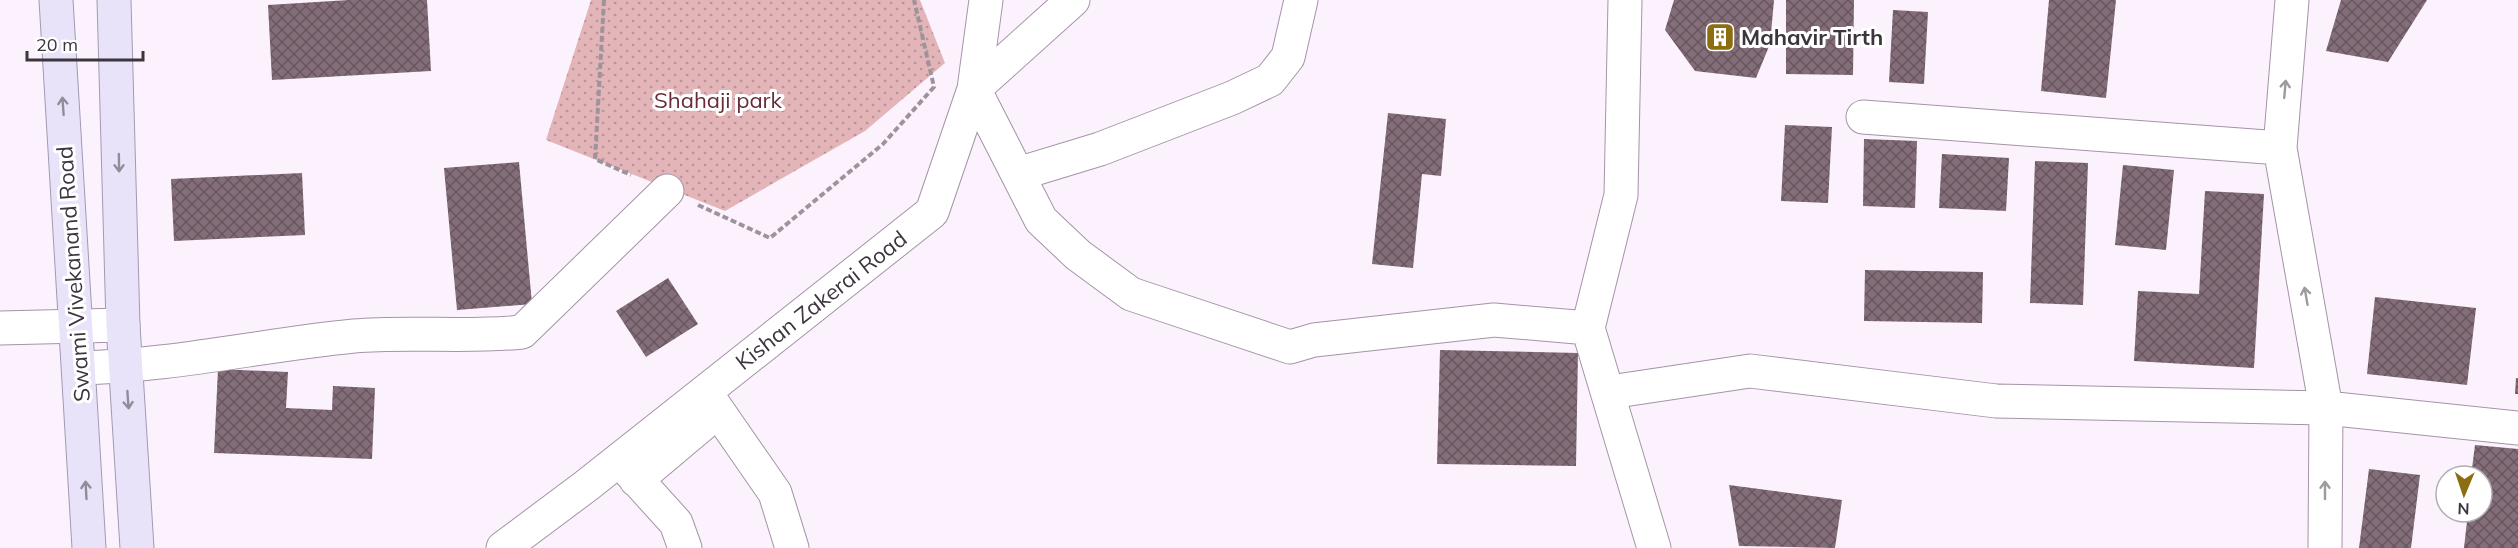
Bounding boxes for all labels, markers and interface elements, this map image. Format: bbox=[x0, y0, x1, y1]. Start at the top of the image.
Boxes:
building icon: Mahavir Tirth bbox=[1704, 21, 1736, 53]
place label: Mahavir Tirth bbox=[1741, 23, 1883, 51]
scale bar bbox=[27, 24, 142, 62]
text: 20 m bbox=[36, 33, 78, 56]
one-way arrow bbox=[2280, 80, 2291, 100]
park label: Shahaji park bbox=[654, 86, 783, 114]
one-way arrow bbox=[57, 97, 68, 117]
street label: Swami Vivekanand Road bbox=[50, 145, 96, 403]
one-way arrow bbox=[113, 153, 124, 173]
street label: Kishan Zakerai Road bbox=[730, 224, 912, 376]
one-way arrow bbox=[2300, 287, 2311, 307]
one-way arrow bbox=[122, 390, 133, 410]
north arrow bbox=[2434, 464, 2494, 524]
one-way arrow bbox=[80, 480, 91, 500]
one-way arrow bbox=[2320, 480, 2331, 500]
text: N bbox=[2457, 499, 2470, 519]

